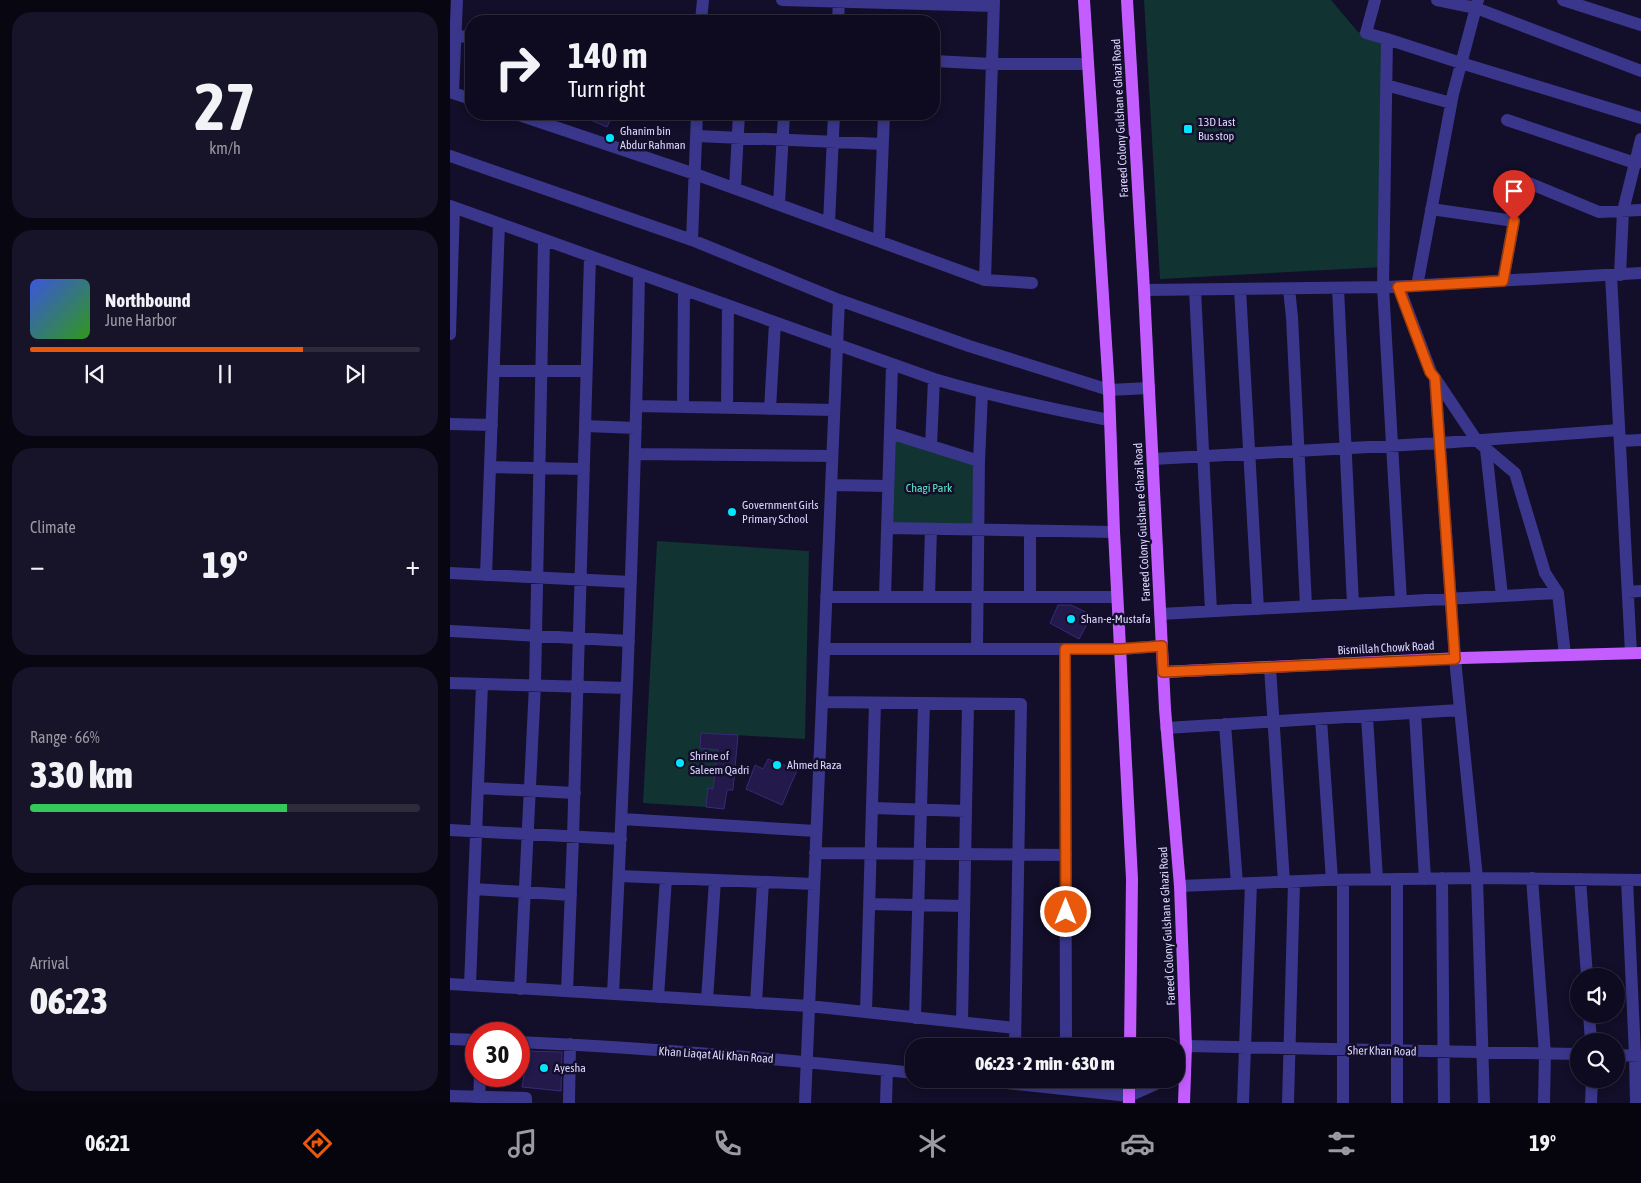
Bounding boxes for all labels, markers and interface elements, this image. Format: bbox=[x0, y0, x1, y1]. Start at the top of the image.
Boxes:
icon: right bbox=[485, 35, 550, 100]
text: 140 m bbox=[568, 35, 647, 75]
street label: Fareed Colony Gulshan e Ghazi Road bbox=[1109, 38, 1131, 198]
text: 27 bbox=[194, 69, 256, 144]
text: Turn right bbox=[568, 76, 645, 102]
place label: 13D Last Bus stop bbox=[1198, 115, 1236, 143]
marker: 13D Last Bus stop bbox=[1182, 123, 1194, 135]
place label: Ghanim bin Abdur Rahman bbox=[620, 124, 686, 152]
marker: Ghanim bin Abdur Rahman bbox=[604, 132, 616, 144]
text: km/h bbox=[209, 139, 241, 157]
pin bbox=[1493, 170, 1535, 221]
icon: arrive bbox=[1500, 177, 1528, 205]
text: Northbound bbox=[105, 289, 191, 311]
text: June Harbor bbox=[105, 311, 176, 329]
icon: previous bbox=[81, 360, 109, 388]
icon: pause bbox=[211, 360, 239, 388]
icon: next bbox=[341, 360, 369, 388]
street label: Fareed Colony Gulshan e Ghazi Road bbox=[1131, 442, 1153, 602]
park label: Chagi Park bbox=[906, 481, 953, 495]
place label: Government Girls Primary School bbox=[742, 498, 819, 526]
marker: Government Girls Primary School bbox=[726, 506, 738, 518]
text: Climate bbox=[30, 518, 76, 536]
text: 19° bbox=[202, 543, 248, 586]
text: − bbox=[30, 549, 45, 581]
text: + bbox=[405, 549, 420, 581]
place label: Shan-e-Mustafa bbox=[1081, 612, 1151, 626]
marker: Shan-e-Mustafa bbox=[1065, 613, 1077, 625]
street label: Bismillah Chowk Road bbox=[1337, 638, 1435, 658]
text: Range · 66% bbox=[30, 728, 100, 746]
place label: Shrine of Saleem Qadri bbox=[690, 749, 749, 777]
text: 330 km bbox=[30, 753, 133, 796]
marker: Shrine of Saleem Qadri bbox=[674, 757, 686, 769]
place label: Ahmed Raza bbox=[787, 758, 842, 772]
marker: Ahmed Raza bbox=[771, 759, 783, 771]
street label: Fareed Colony Gulshan e Ghazi Road bbox=[1156, 846, 1178, 1006]
position arrow bbox=[1039, 885, 1091, 937]
text: Arrival bbox=[30, 954, 69, 972]
map controls bbox=[1570, 968, 1625, 1088]
button: sound bbox=[1570, 968, 1625, 1023]
text: 06:23 bbox=[30, 979, 108, 1022]
speed limit sign: 30 bbox=[465, 1022, 530, 1087]
button: search bbox=[1570, 1033, 1625, 1088]
street label: Sher Khan Road bbox=[1347, 1043, 1417, 1059]
street label: Khan Liaqat Ali Khan Road bbox=[658, 1044, 774, 1066]
text: 06:23 · 2 min · 630 m bbox=[975, 1052, 1115, 1074]
place label: Ayesha bbox=[554, 1061, 586, 1075]
marker: Ayesha bbox=[538, 1062, 550, 1074]
icon: directions bbox=[300, 1126, 335, 1161]
icon: music bbox=[505, 1126, 540, 1161]
icon: phone bbox=[710, 1126, 745, 1161]
icon: climate bbox=[915, 1126, 950, 1161]
icon: car bbox=[1120, 1126, 1155, 1161]
icon: filters bbox=[1324, 1126, 1359, 1161]
text: 06:21 bbox=[85, 1130, 130, 1156]
text: 19° bbox=[1529, 1130, 1556, 1156]

